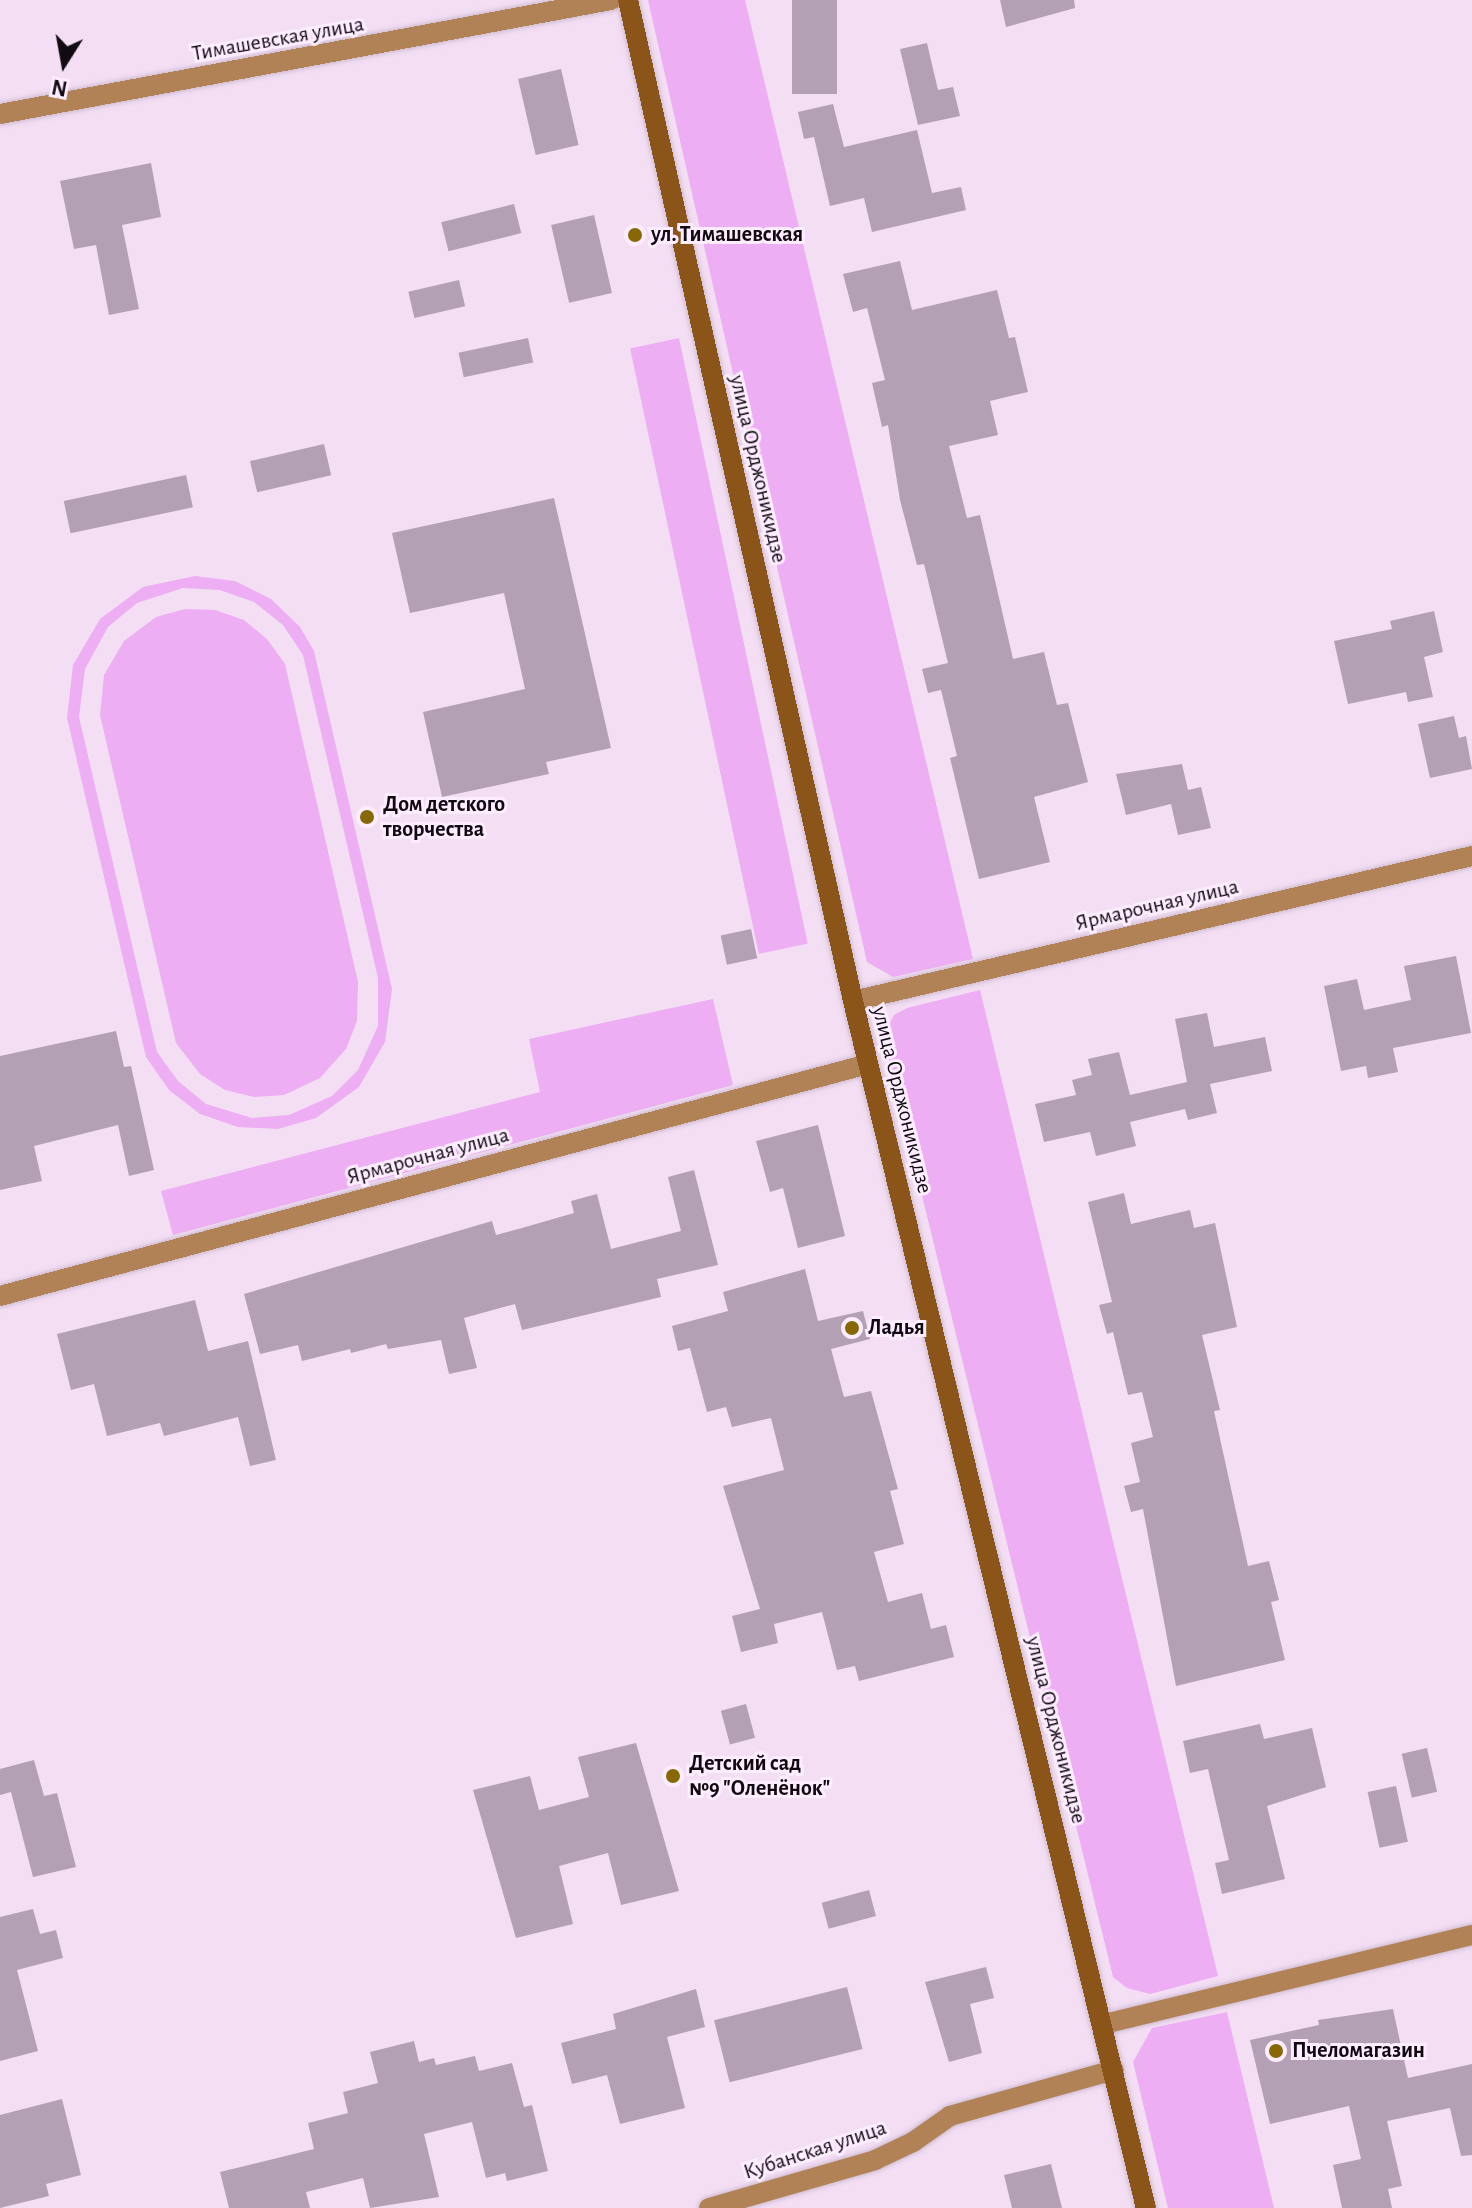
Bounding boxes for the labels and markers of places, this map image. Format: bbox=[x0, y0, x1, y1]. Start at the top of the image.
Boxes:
place label: ул. Тимашевская bbox=[651, 222, 803, 248]
marker: ул. Тимашевская bbox=[626, 226, 644, 244]
place label: Дом детского творчества bbox=[383, 791, 505, 842]
marker: Дом детского творчества bbox=[358, 808, 376, 826]
place label: Ладья bbox=[868, 1315, 925, 1341]
marker: Ладья bbox=[843, 1319, 861, 1337]
place label: Детский сад №9 "Оленёнок" bbox=[689, 1750, 830, 1802]
marker: Детский сад №9 "Оленёнок" bbox=[664, 1767, 682, 1785]
place label: Пчеломагазин bbox=[1292, 2038, 1425, 2064]
marker: Пчеломагазин bbox=[1267, 2042, 1285, 2060]

